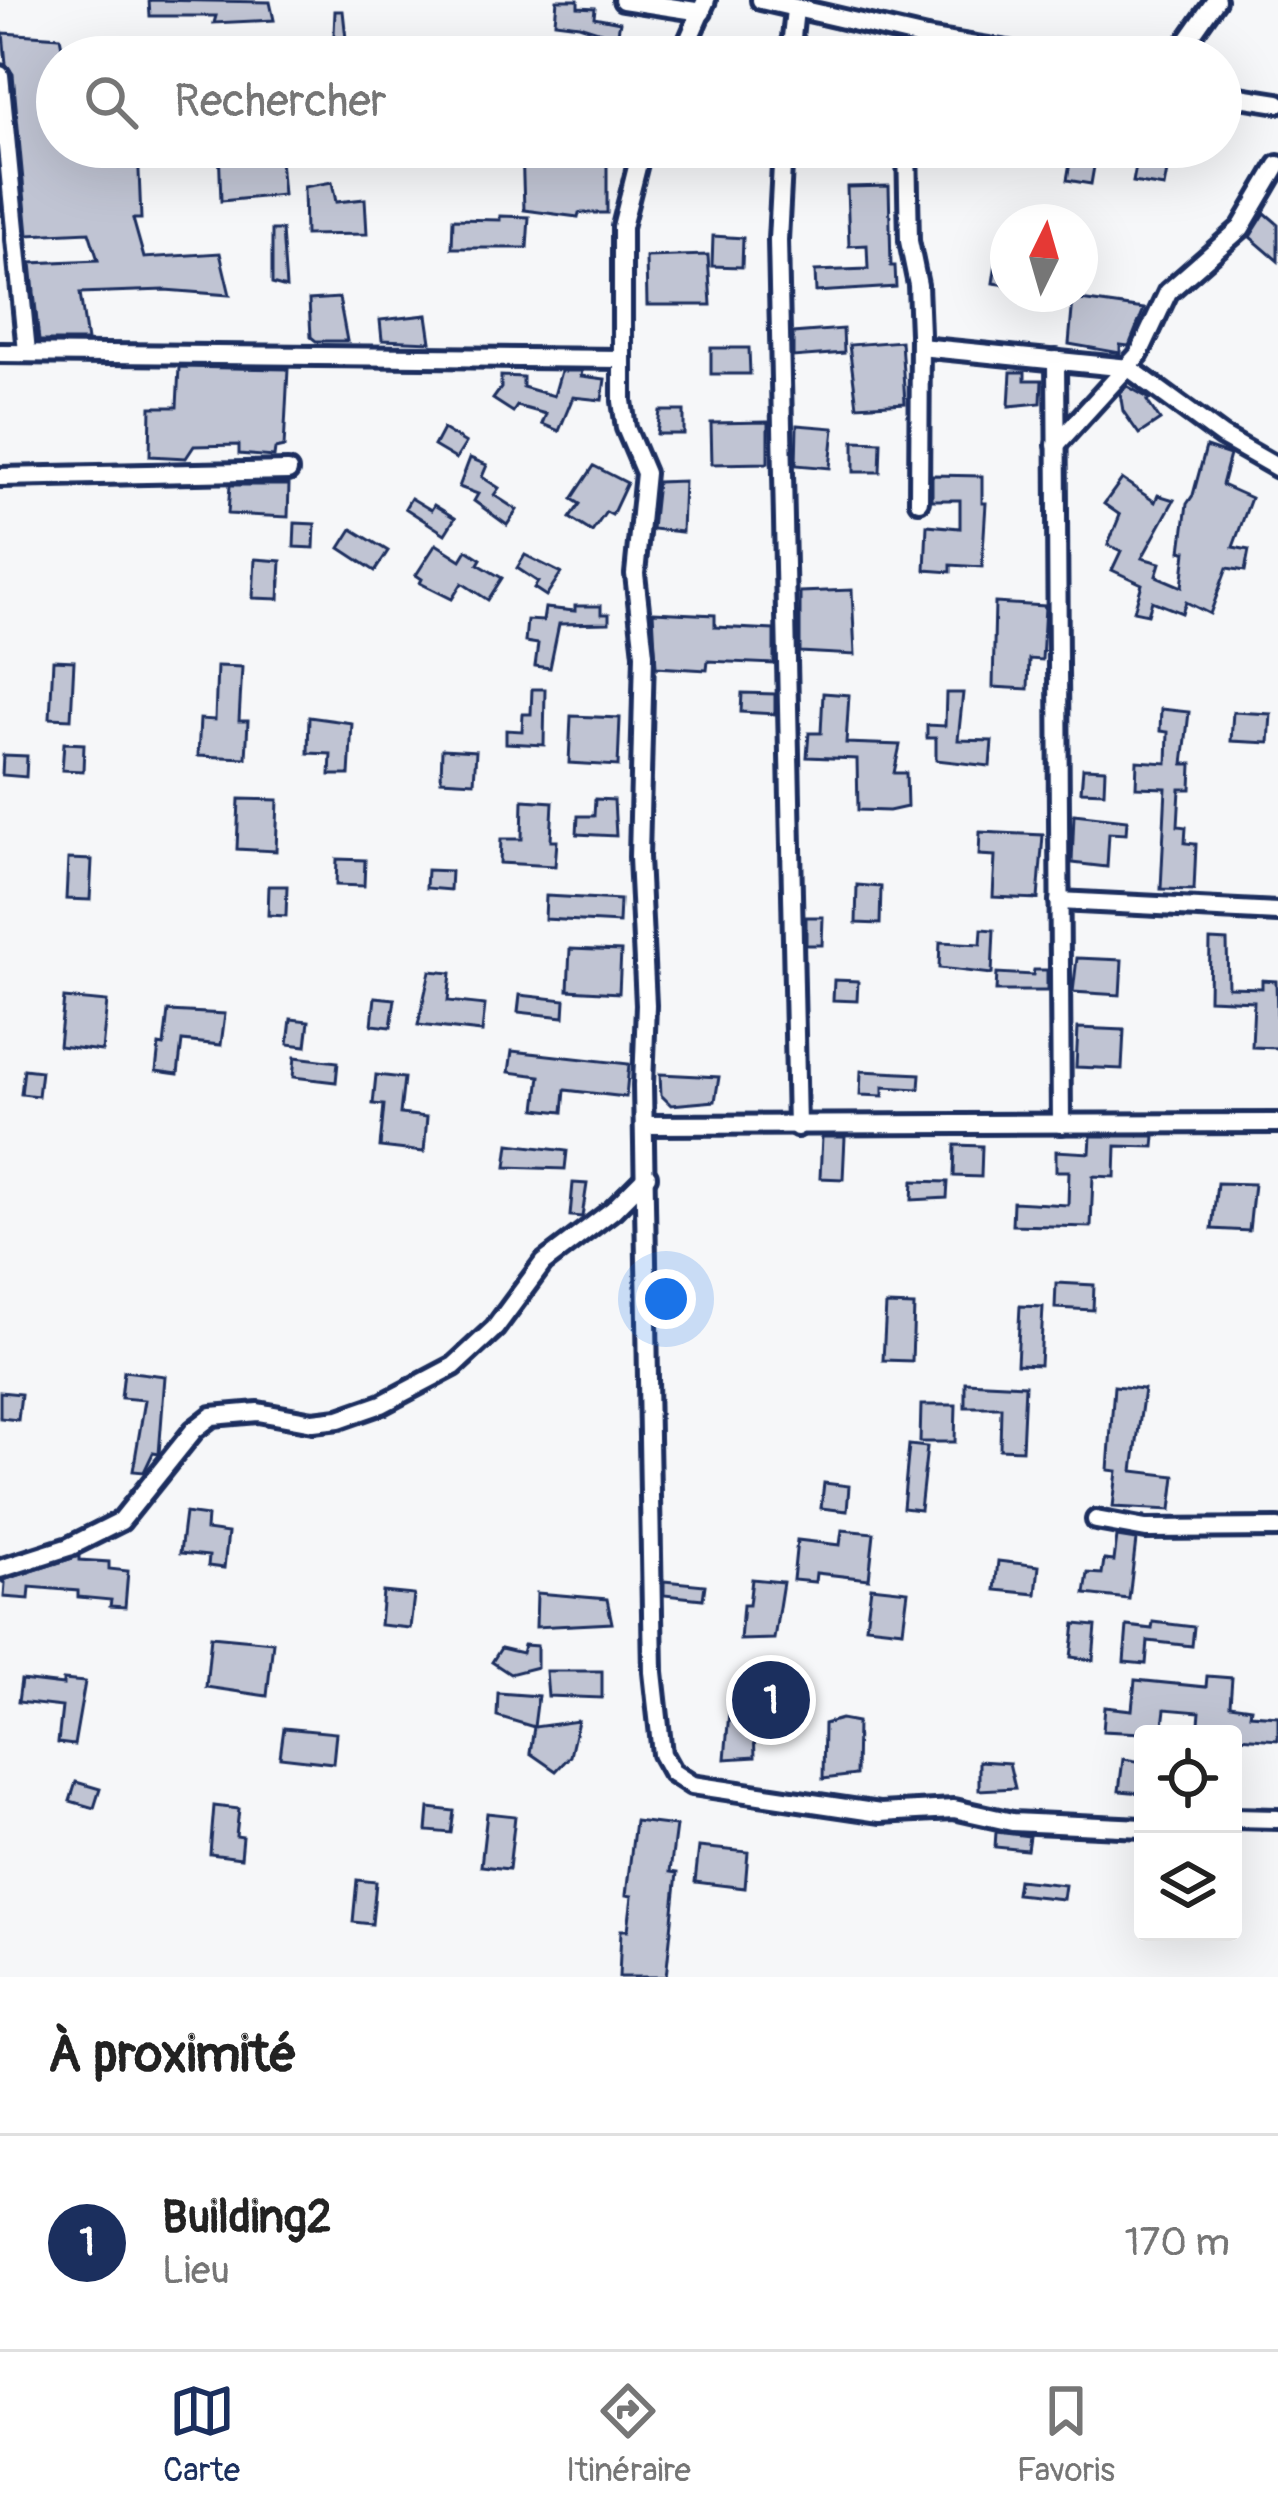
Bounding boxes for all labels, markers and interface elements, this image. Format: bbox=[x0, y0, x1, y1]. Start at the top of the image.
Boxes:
search box bbox=[36, 36, 1242, 168]
icon: search bbox=[78, 69, 144, 135]
text: Rechercher bbox=[174, 74, 387, 130]
north arrow bbox=[990, 204, 1098, 312]
your location bbox=[636, 1269, 696, 1329]
pin: 1 bbox=[732, 1655, 810, 1745]
map controls bbox=[1134, 1725, 1242, 1941]
button: locate bbox=[1134, 1725, 1242, 1833]
button: layers bbox=[1134, 1833, 1242, 1941]
text: À proximité bbox=[48, 2023, 297, 2087]
text: Building2 bbox=[162, 2190, 332, 2246]
text: 1 bbox=[79, 2218, 95, 2267]
text: 170 m bbox=[1124, 2218, 1230, 2267]
text: Lieu bbox=[162, 2246, 230, 2295]
tab: Carte bbox=[163, 2378, 240, 2491]
tab: Itinéraire bbox=[566, 2378, 691, 2491]
tab: Favoris bbox=[1017, 2378, 1115, 2491]

